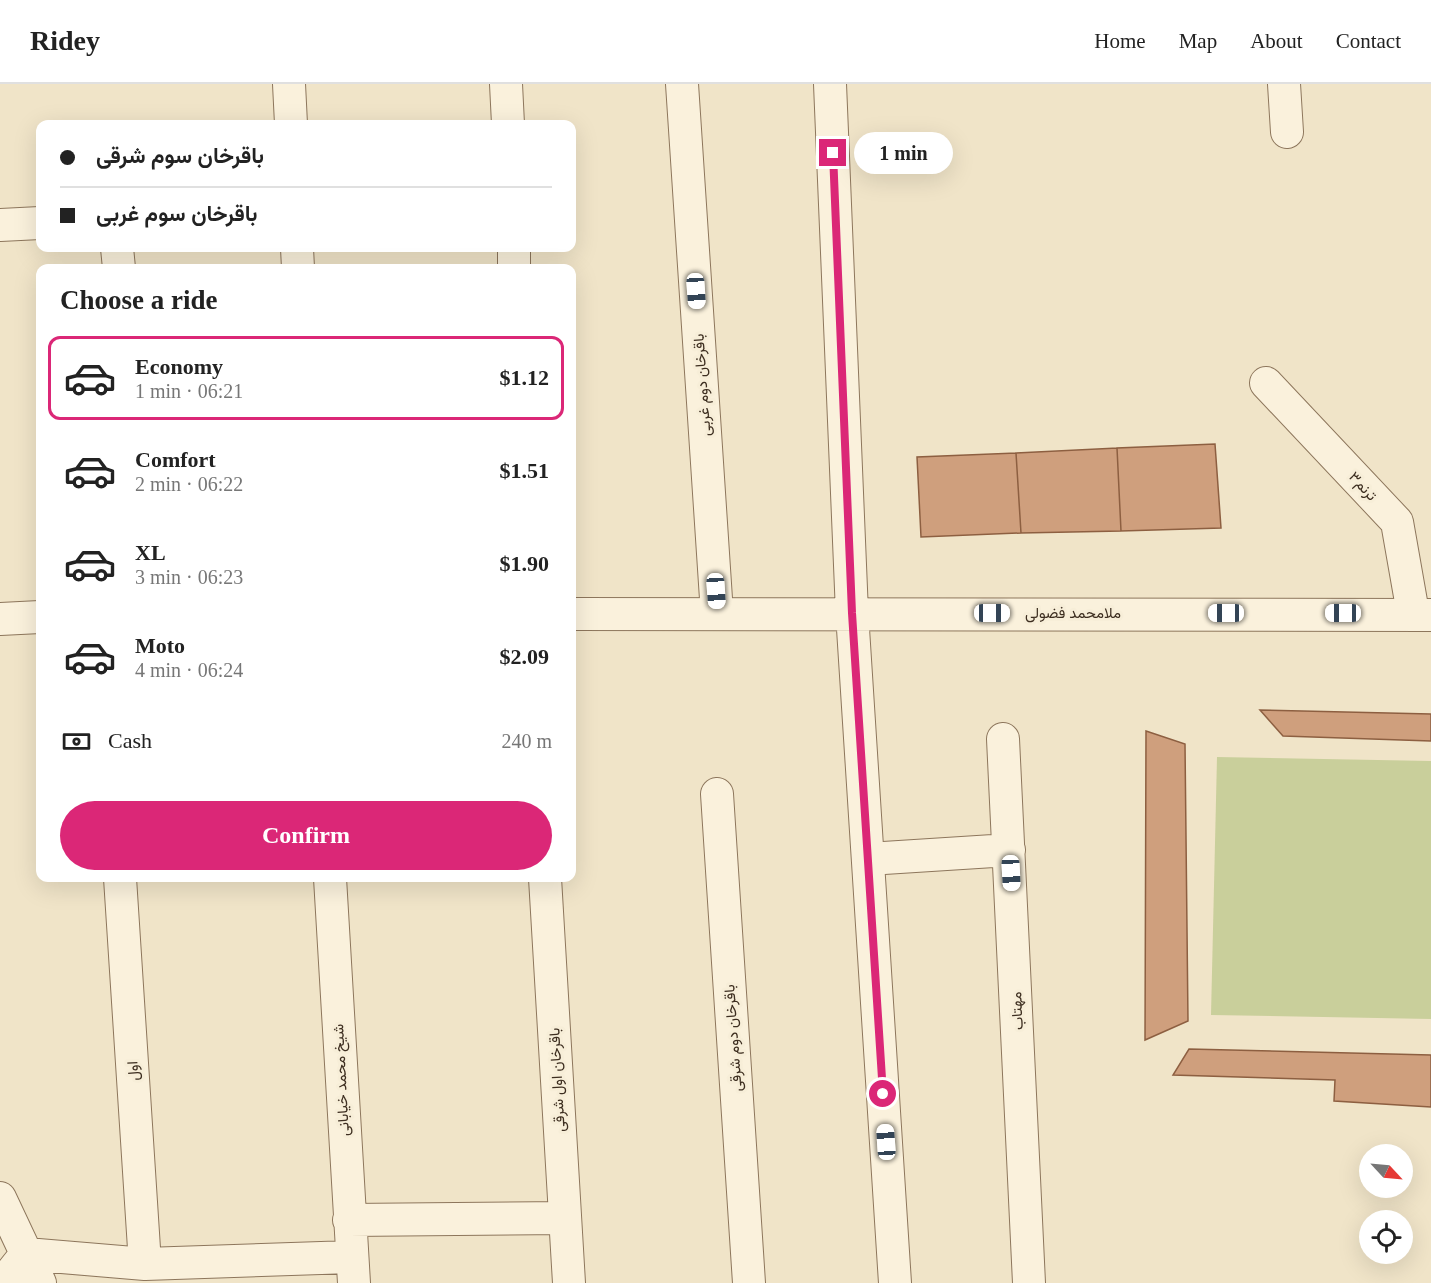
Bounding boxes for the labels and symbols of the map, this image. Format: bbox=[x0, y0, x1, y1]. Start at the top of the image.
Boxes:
callout: 1 min bbox=[854, 132, 953, 174]
route end bbox=[819, 139, 846, 166]
car bbox=[686, 272, 706, 310]
street label: باقرخان دوم غربی bbox=[690, 333, 716, 437]
street label: ترنم۳ bbox=[1344, 468, 1380, 505]
car bbox=[706, 572, 726, 610]
car bbox=[974, 604, 1010, 622]
car bbox=[1208, 604, 1244, 622]
car bbox=[1325, 604, 1361, 622]
street label: ملامحمد فضولی bbox=[1025, 605, 1121, 623]
car bbox=[1001, 855, 1021, 891]
street label: باقرخان دوم شرقی bbox=[721, 984, 747, 1092]
street label: مهتاب bbox=[1008, 991, 1027, 1031]
street label: شیخ محمد خیابانی bbox=[330, 1023, 355, 1137]
street label: باقرخان اول شرقی bbox=[546, 1027, 570, 1133]
street label: اول bbox=[124, 1061, 143, 1081]
route start bbox=[869, 1080, 896, 1107]
car bbox=[876, 1123, 896, 1161]
north arrow bbox=[1359, 1144, 1413, 1198]

